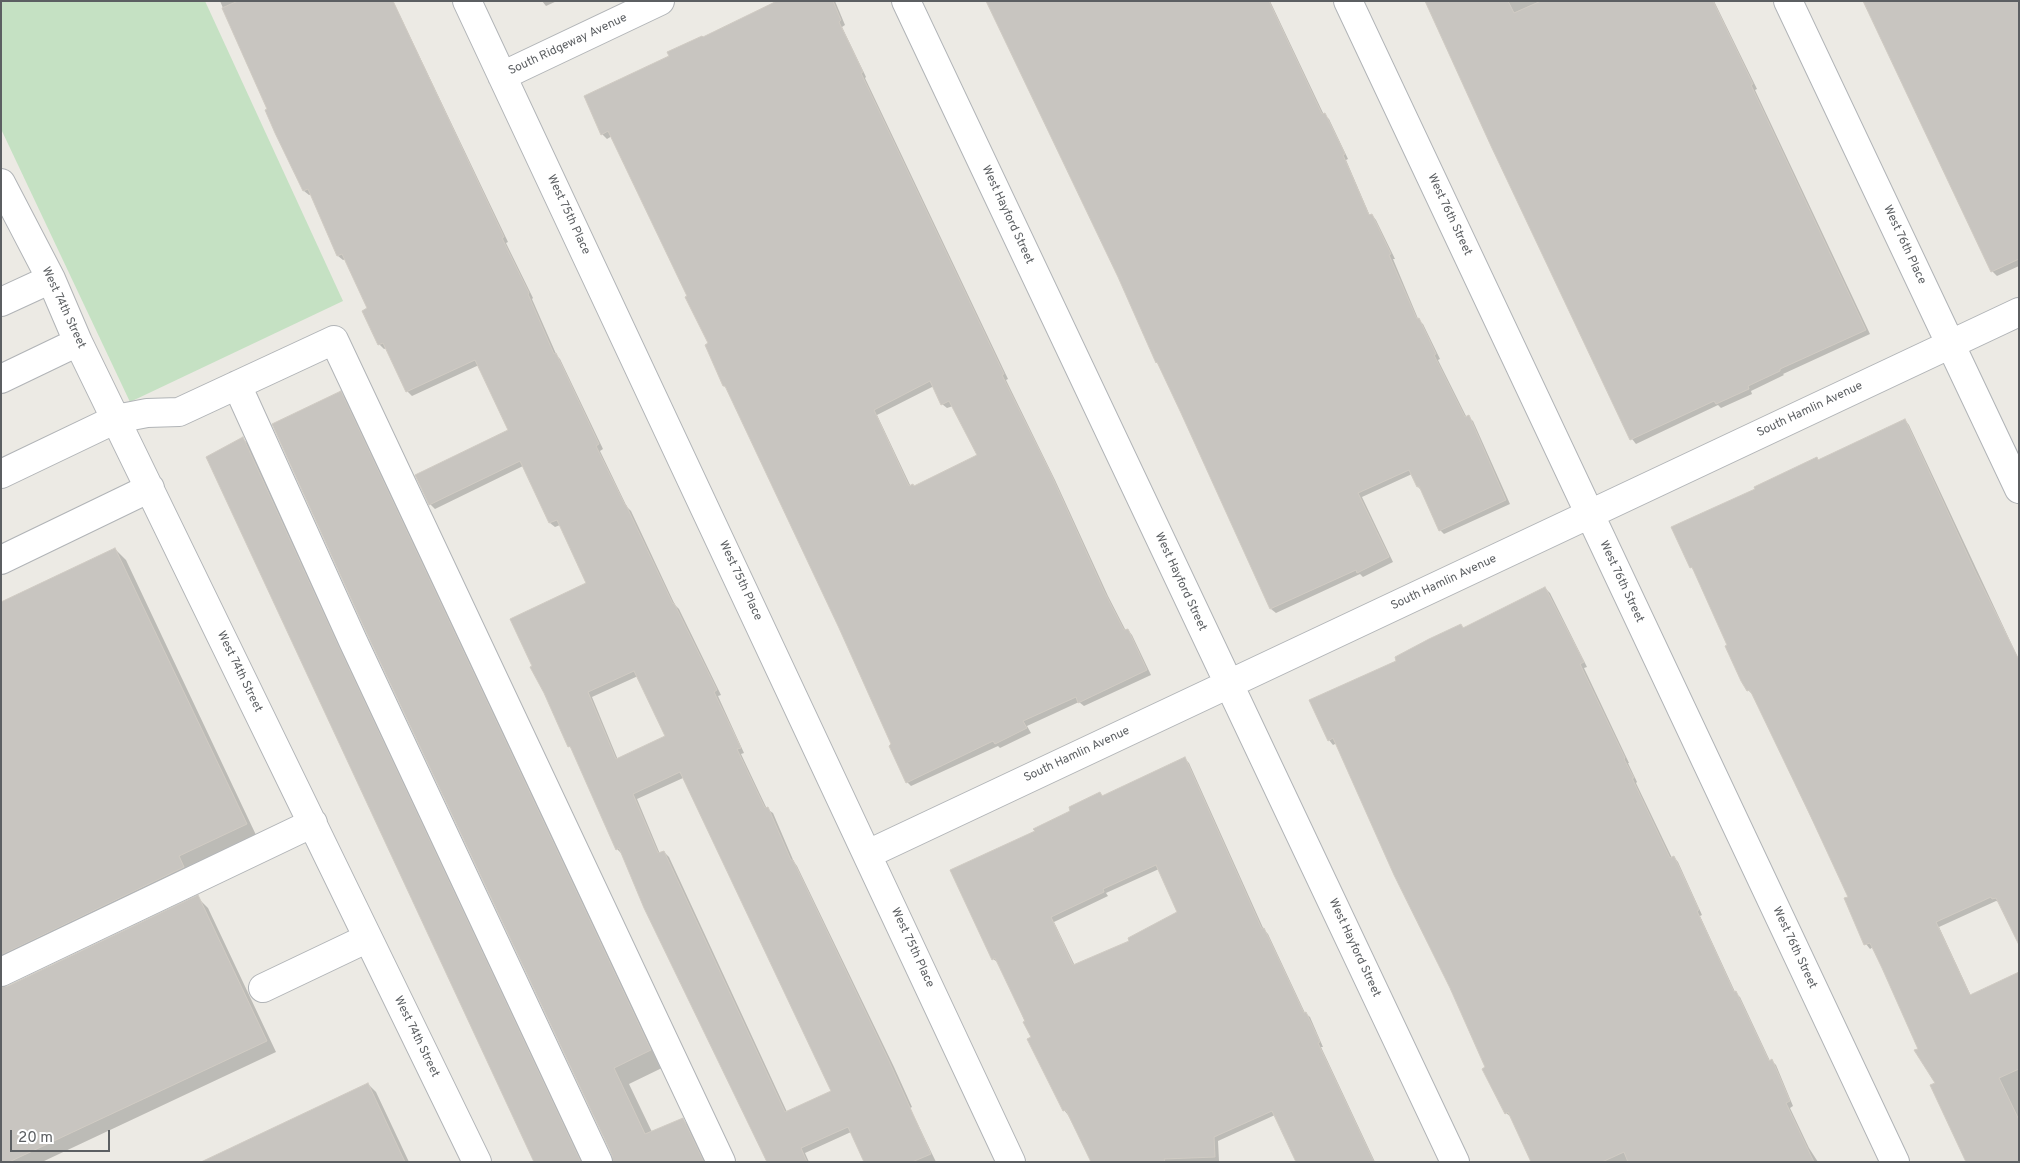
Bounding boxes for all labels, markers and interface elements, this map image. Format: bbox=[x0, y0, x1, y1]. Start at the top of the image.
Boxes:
street label: South Ridgeway Avenue bbox=[506, 11, 630, 79]
street label: West Hayford Street bbox=[978, 163, 1036, 267]
street label: West 76th Street bbox=[1424, 172, 1474, 258]
street label: West 75th Place bbox=[543, 173, 593, 257]
street label: West 76th Place bbox=[1879, 203, 1929, 287]
street label: West 74th Street bbox=[38, 265, 88, 351]
street label: South Hamlin Avenue bbox=[1755, 379, 1865, 441]
street label: West Hayford Street bbox=[1151, 530, 1209, 634]
street label: West 75th Place bbox=[715, 539, 765, 623]
street label: West 76th Street bbox=[1596, 539, 1646, 625]
street label: South Hamlin Avenue bbox=[1389, 552, 1499, 614]
street label: West 74th Street bbox=[213, 629, 265, 715]
street label: South Hamlin Avenue bbox=[1022, 724, 1132, 786]
street label: West Hayford Street bbox=[1325, 896, 1383, 1000]
street label: West 76th Street bbox=[1769, 905, 1819, 991]
street label: West 75th Place bbox=[887, 906, 937, 990]
street label: West 74th Street bbox=[390, 994, 442, 1080]
scale bar bbox=[12, 1120, 112, 1152]
text: 20 m bbox=[18, 1129, 53, 1148]

